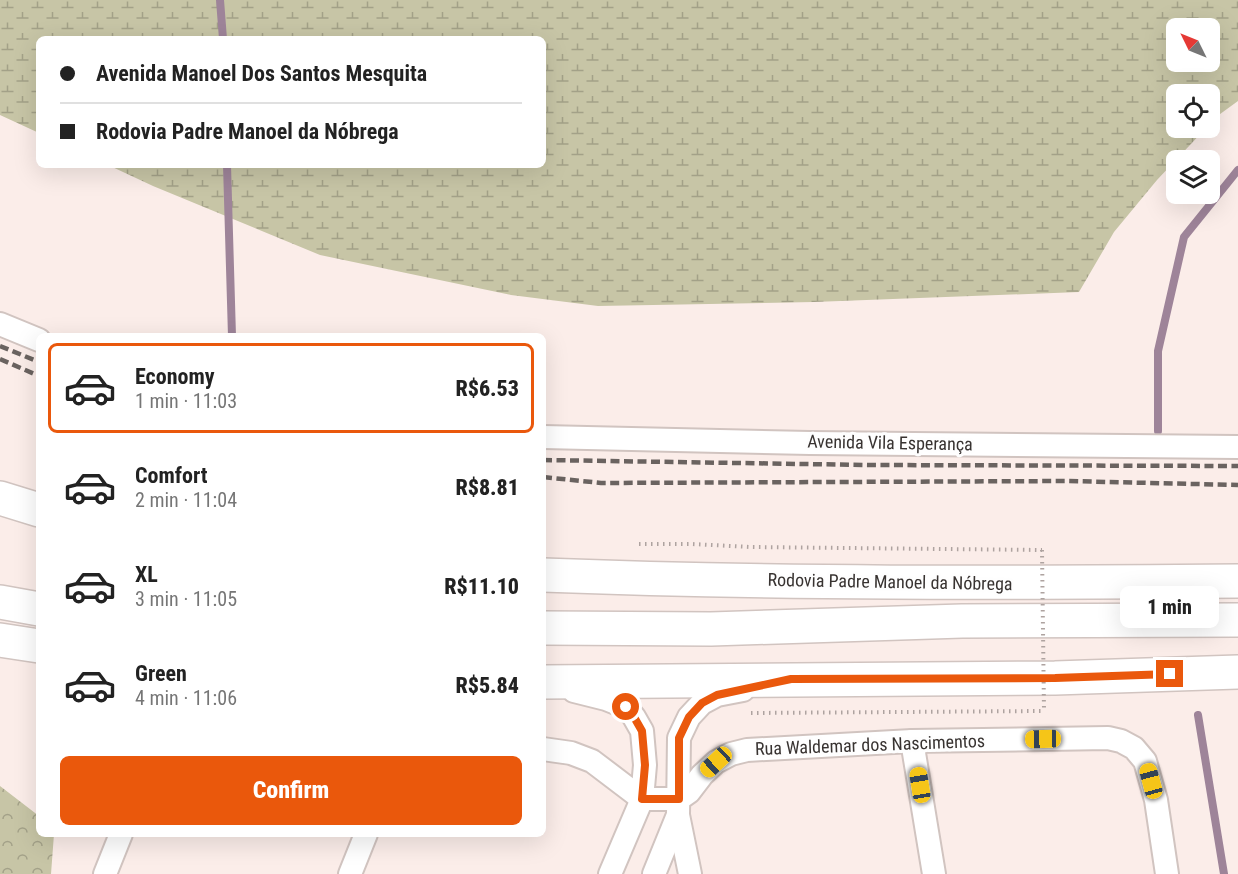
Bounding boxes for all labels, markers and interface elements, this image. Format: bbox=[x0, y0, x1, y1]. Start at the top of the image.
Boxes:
north arrow bbox=[1166, 18, 1220, 72]
map controls bbox=[1166, 18, 1220, 204]
text: Avenida Manoel Dos Santos Mesquita bbox=[96, 61, 427, 86]
button: locate bbox=[1166, 84, 1220, 138]
text: Rodovia Padre Manoel da Nóbrega bbox=[96, 119, 399, 144]
button: layers bbox=[1166, 150, 1220, 204]
icon: car bbox=[63, 361, 117, 415]
text: Economy bbox=[135, 364, 215, 389]
text: R$6.53 bbox=[455, 376, 519, 401]
text: 1 min · 11:03 bbox=[135, 389, 237, 413]
street label: Avenida Vila Esperança bbox=[807, 431, 973, 454]
icon: car bbox=[63, 460, 117, 514]
text: Comfort bbox=[135, 463, 208, 488]
text: R$8.81 bbox=[455, 475, 519, 500]
text: 2 min · 11:04 bbox=[135, 488, 237, 512]
icon: car bbox=[63, 559, 117, 613]
text: XL bbox=[135, 562, 158, 587]
street label: Rodovia Padre Manoel da Nóbrega bbox=[767, 569, 1013, 594]
text: R$11.10 bbox=[444, 574, 519, 599]
text: 3 min · 11:05 bbox=[135, 587, 237, 611]
callout: 1 min bbox=[1120, 587, 1220, 629]
text: 1 min bbox=[1147, 595, 1192, 619]
icon: car bbox=[63, 658, 117, 712]
route end bbox=[1156, 660, 1183, 687]
text: Green bbox=[135, 661, 187, 686]
text: R$5.84 bbox=[455, 673, 519, 698]
text: 4 min · 11:06 bbox=[135, 686, 237, 710]
route start bbox=[612, 693, 639, 720]
street label: Rua Waldemar dos Nascimentos bbox=[755, 730, 985, 759]
car bbox=[1025, 730, 1061, 748]
car bbox=[697, 743, 735, 781]
button: Confirm bbox=[60, 756, 522, 825]
car bbox=[1138, 761, 1164, 801]
car bbox=[908, 766, 932, 804]

